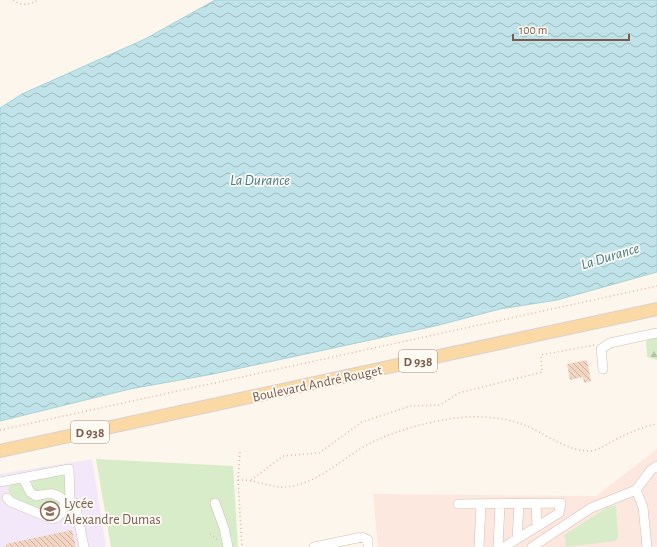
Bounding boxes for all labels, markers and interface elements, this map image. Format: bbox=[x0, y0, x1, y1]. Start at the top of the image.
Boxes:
scale bar bbox=[513, 16, 629, 42]
text: 100 m bbox=[519, 24, 547, 36]
water label: La Durance bbox=[230, 173, 290, 188]
water label: La Durance bbox=[579, 240, 641, 272]
road number: D 938 bbox=[399, 350, 437, 372]
street label: Boulevard André Rouget bbox=[251, 363, 384, 405]
road number: D 938 bbox=[71, 421, 109, 443]
place label: Lycée Alexandre Dumas bbox=[64, 497, 161, 527]
school or university icon: Lycée Alexandre Dumas bbox=[39, 500, 61, 522]

